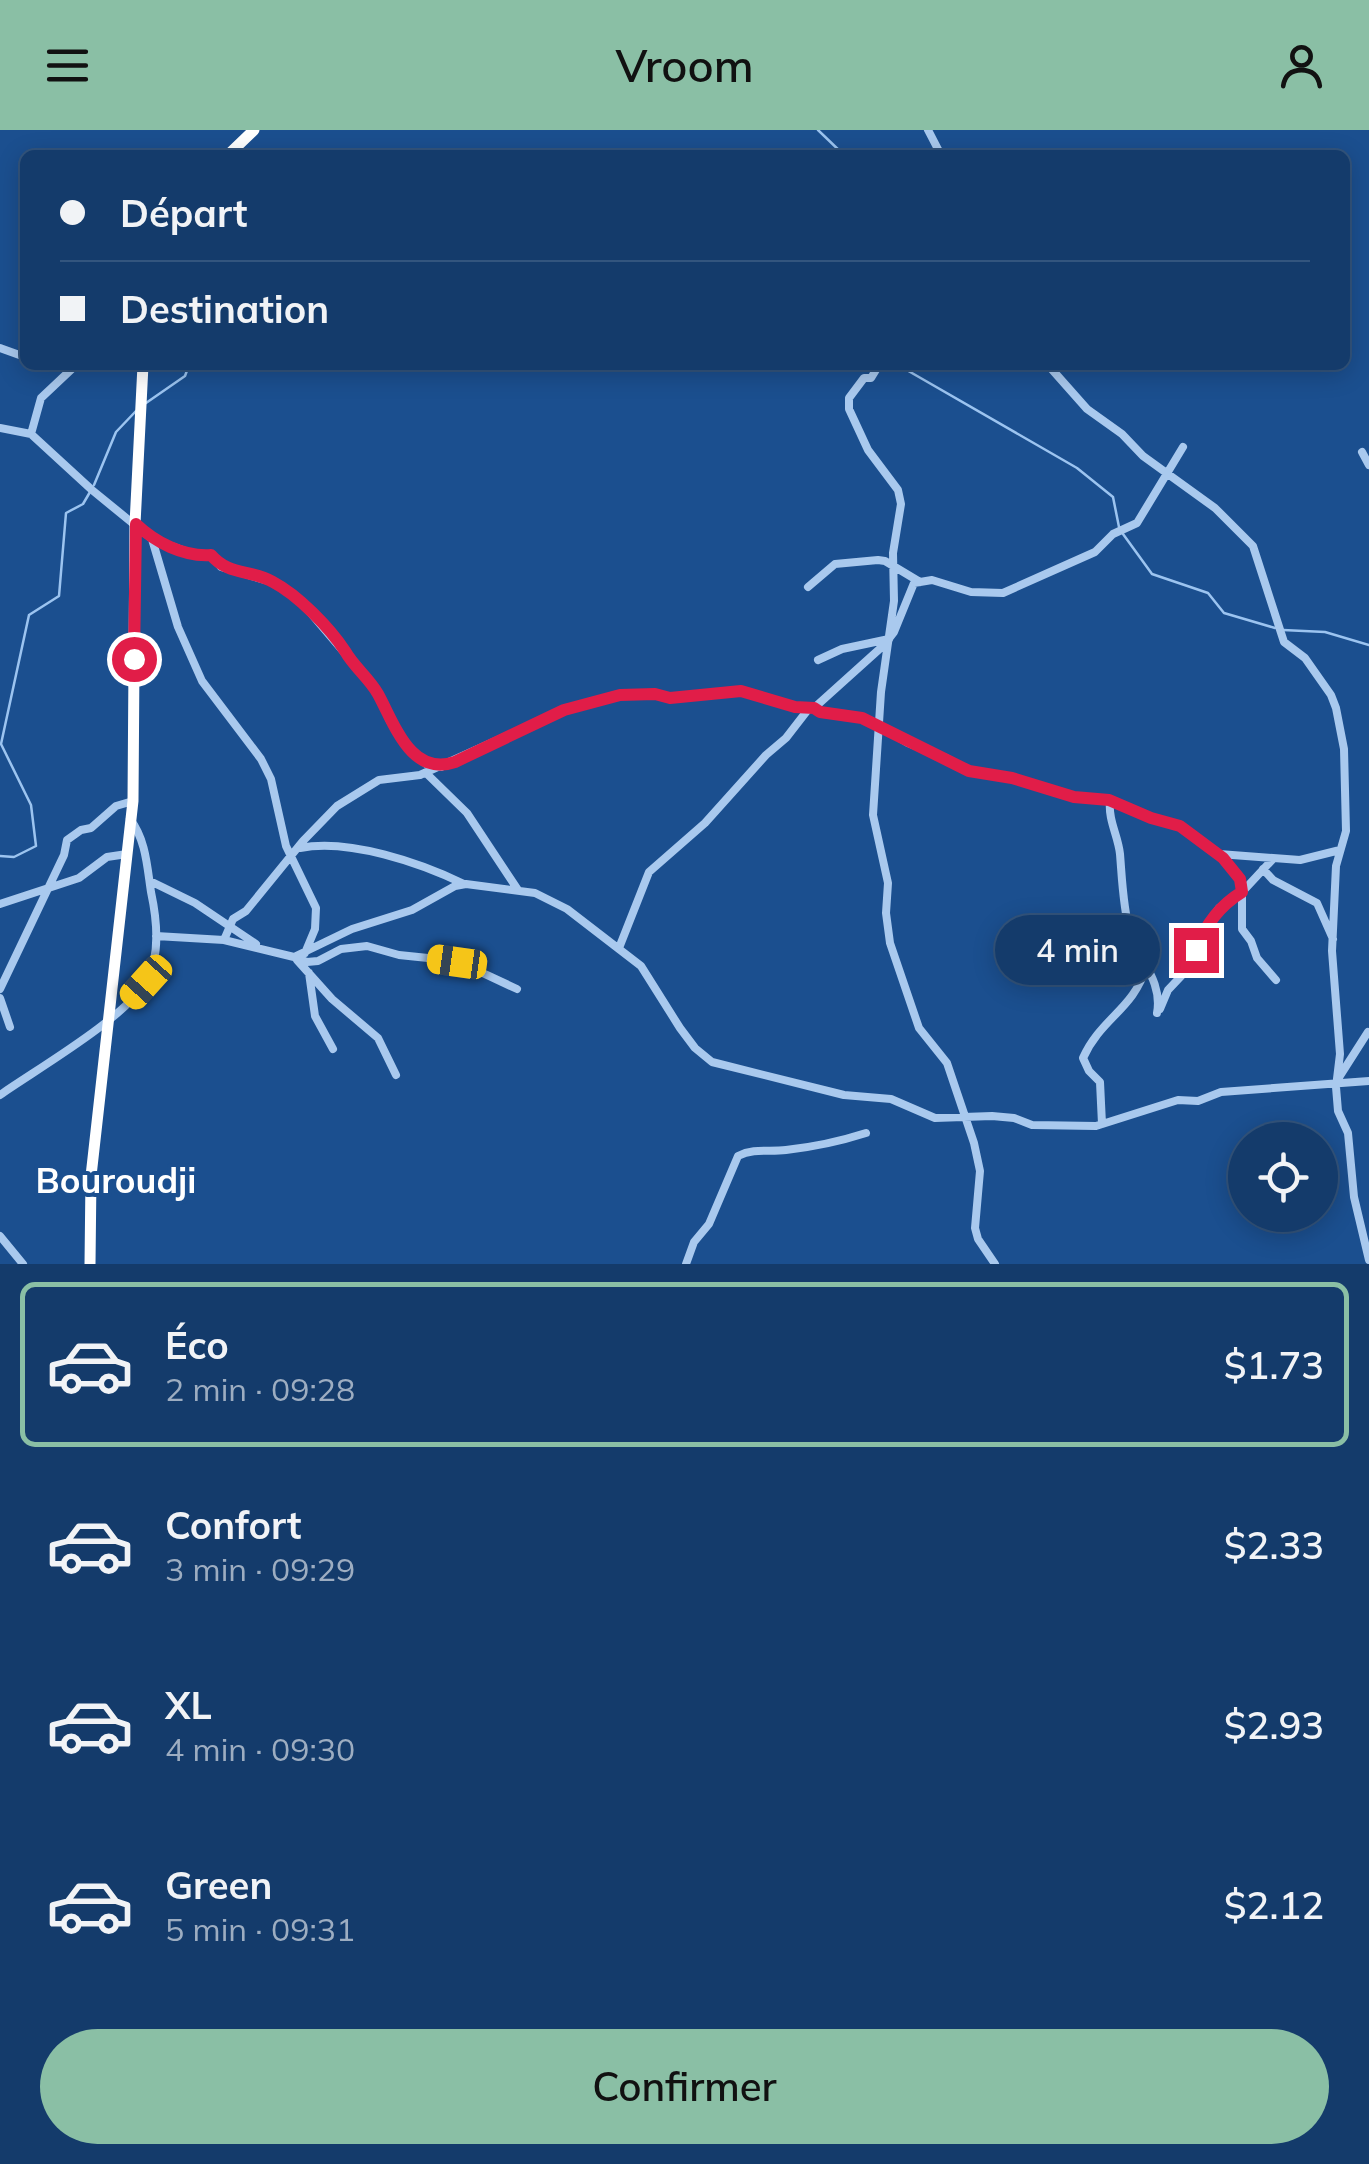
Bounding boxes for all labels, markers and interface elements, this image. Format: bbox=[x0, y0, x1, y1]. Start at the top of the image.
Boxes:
text: Vroom bbox=[615, 37, 754, 93]
icon: menu bbox=[40, 38, 95, 93]
icon: person bbox=[1274, 38, 1329, 93]
text: Départ bbox=[120, 189, 247, 237]
text: Destination bbox=[120, 285, 329, 333]
route start bbox=[112, 637, 157, 682]
callout: 4 min bbox=[996, 915, 1161, 985]
route end bbox=[1174, 928, 1219, 973]
text: 4 min bbox=[1036, 930, 1119, 970]
car bbox=[425, 943, 489, 981]
car bbox=[115, 950, 177, 1014]
map controls bbox=[1228, 1122, 1338, 1232]
button: locate bbox=[1228, 1122, 1338, 1232]
district label: Bouroudji bbox=[36, 1158, 196, 1202]
icon: car bbox=[45, 1320, 135, 1410]
text: Éco bbox=[165, 1321, 229, 1369]
text: $1.73 bbox=[1224, 1341, 1324, 1389]
text: 2 min · 09:28 bbox=[165, 1369, 355, 1409]
icon: car bbox=[45, 1500, 135, 1590]
text: Confort bbox=[165, 1501, 302, 1549]
text: $2.33 bbox=[1224, 1521, 1324, 1569]
text: 3 min · 09:29 bbox=[165, 1549, 355, 1589]
icon: car bbox=[45, 1680, 135, 1770]
text: XL bbox=[165, 1681, 212, 1729]
text: $2.93 bbox=[1224, 1701, 1324, 1749]
text: 4 min · 09:30 bbox=[165, 1729, 355, 1769]
icon: car bbox=[45, 1860, 135, 1950]
text: Green bbox=[165, 1861, 272, 1909]
text: $2.12 bbox=[1224, 1881, 1324, 1929]
text: 5 min · 09:31 bbox=[165, 1909, 355, 1949]
button: Confirmer bbox=[40, 2029, 1329, 2144]

